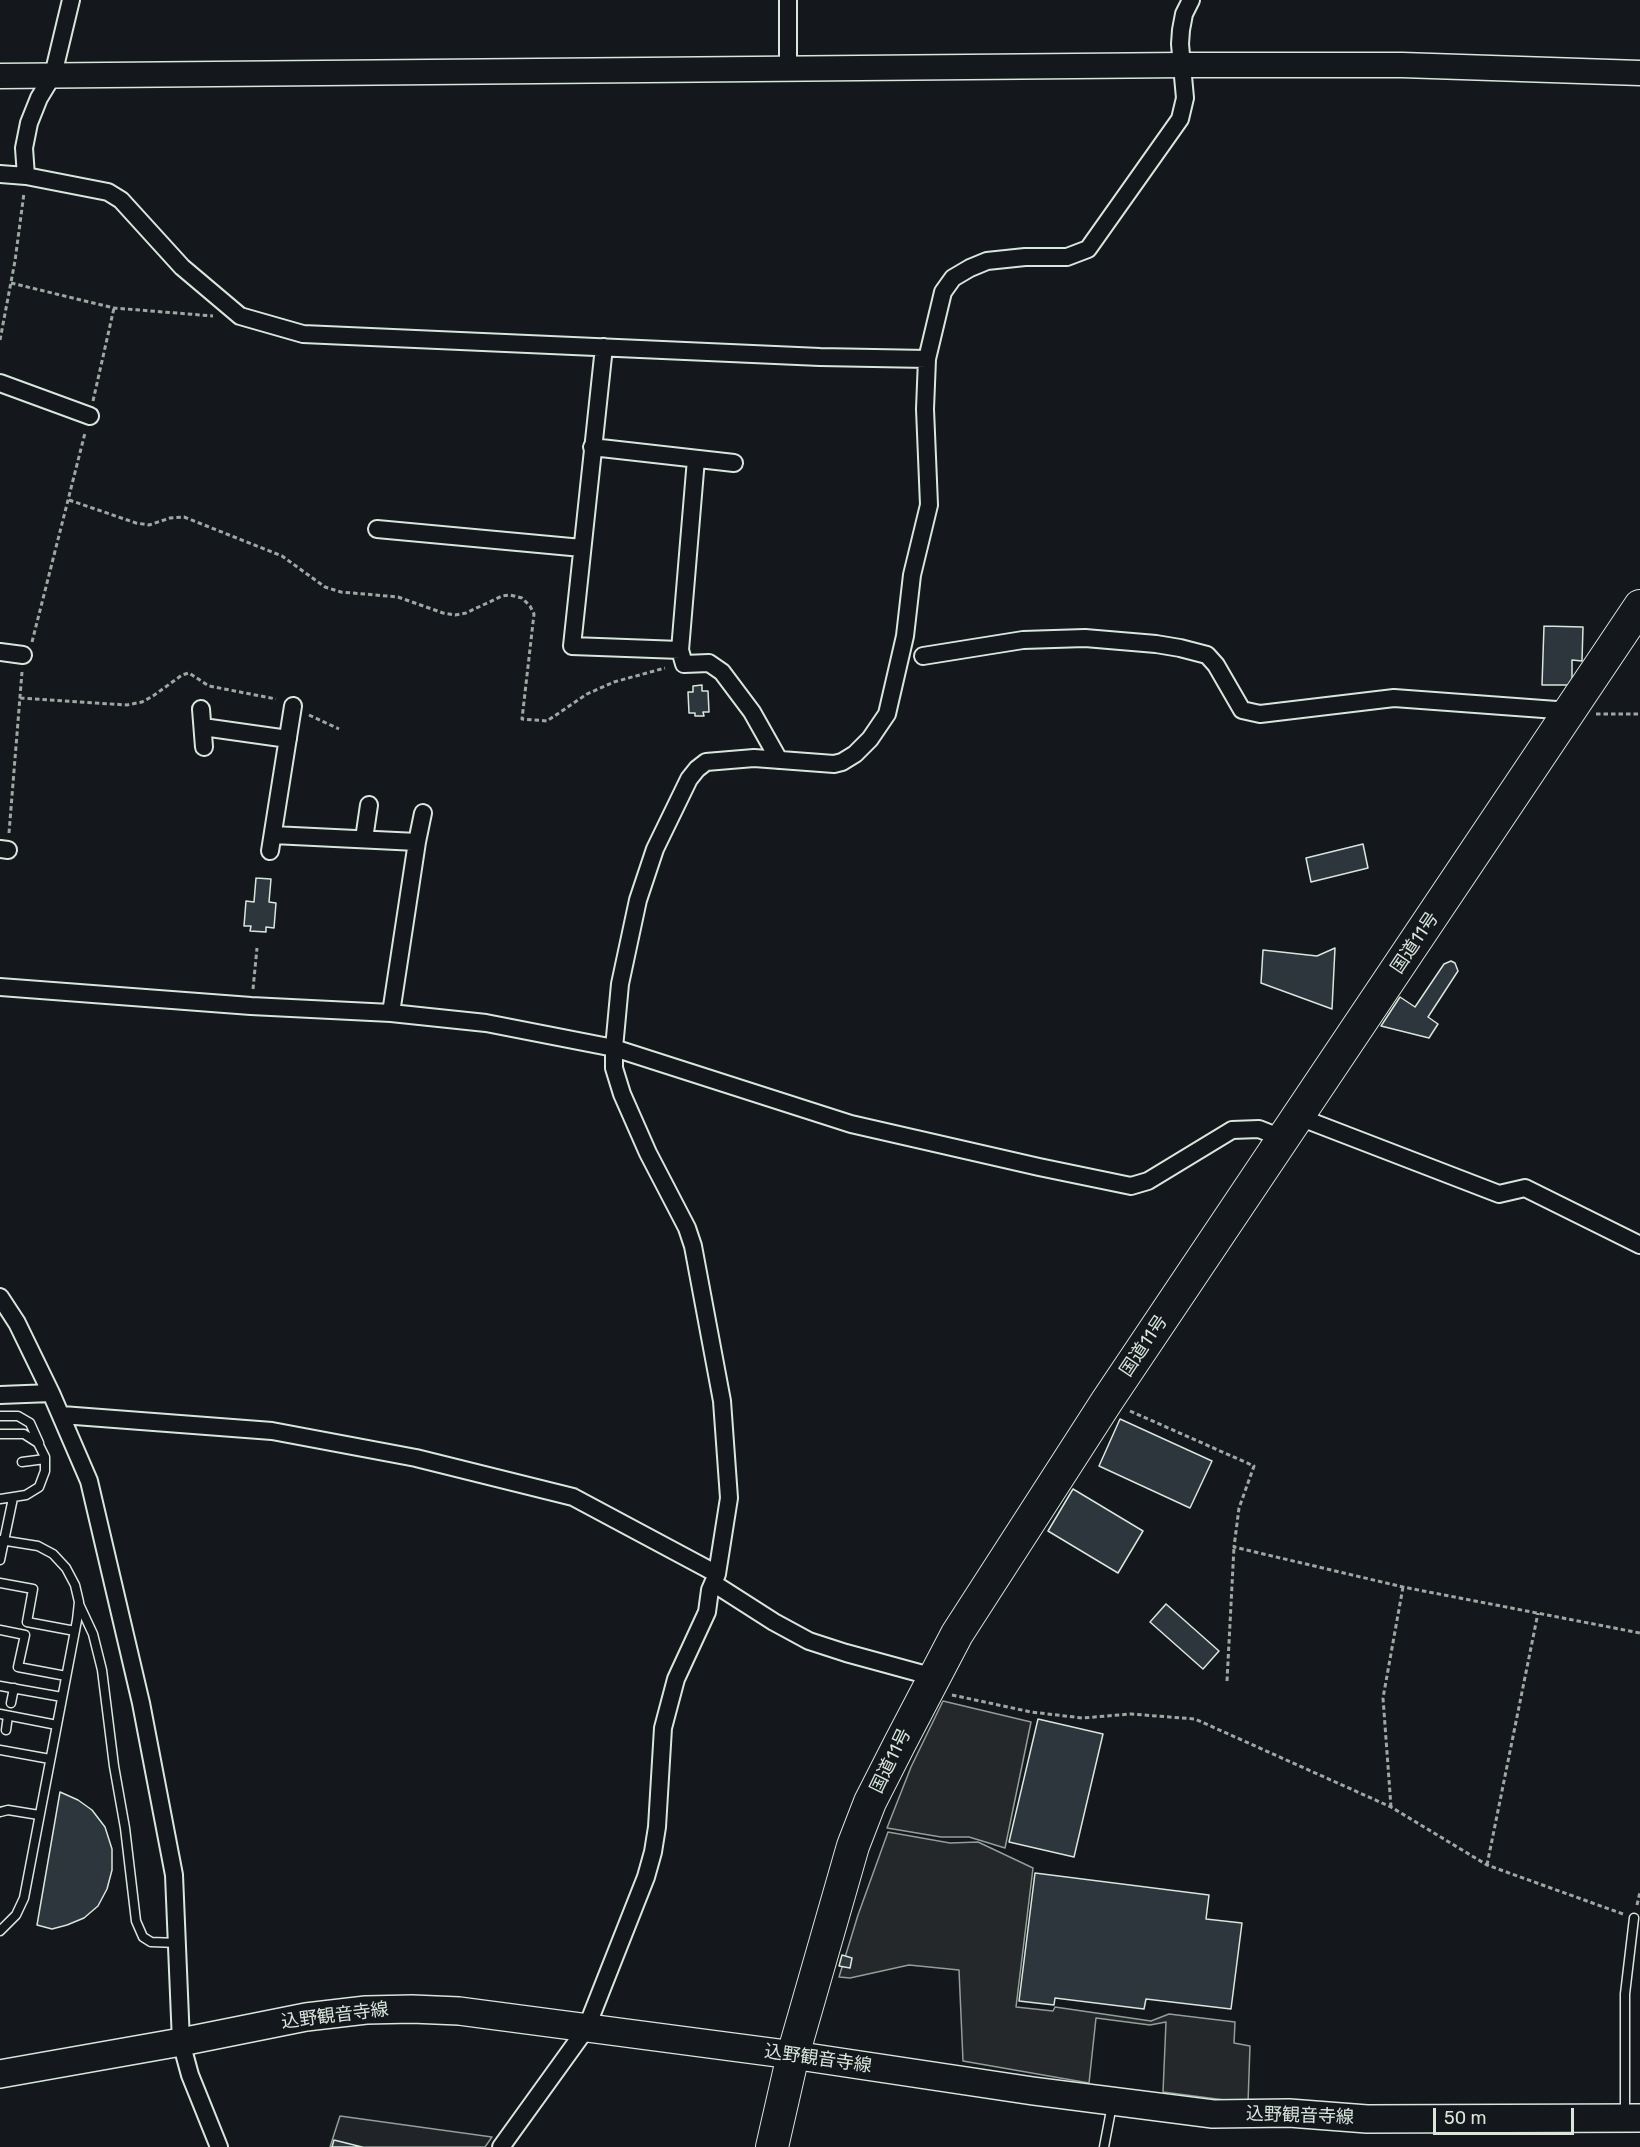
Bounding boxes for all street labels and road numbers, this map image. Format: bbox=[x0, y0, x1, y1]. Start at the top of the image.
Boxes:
street label: 国道11号 bbox=[1387, 908, 1443, 978]
street label: 国道11号 bbox=[1116, 1311, 1172, 1381]
street label: 国道11号 bbox=[866, 1725, 916, 1797]
street label: 込野観音寺線 bbox=[280, 1999, 390, 2033]
street label: 込野観音寺線 bbox=[763, 2041, 873, 2077]
street label: 込野観音寺線 bbox=[1246, 2103, 1354, 2129]

